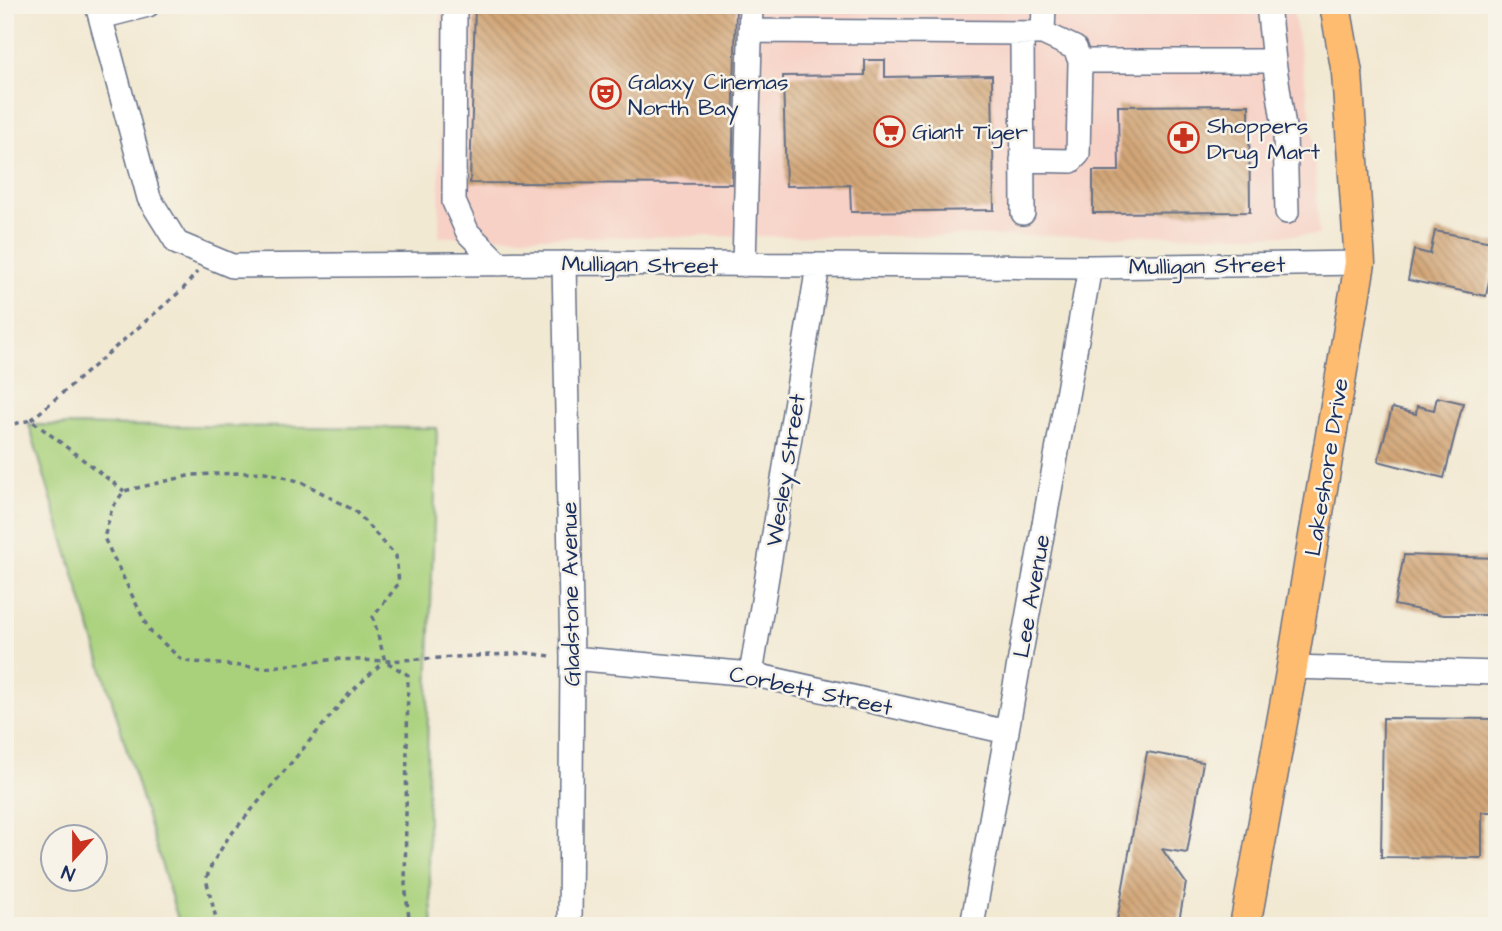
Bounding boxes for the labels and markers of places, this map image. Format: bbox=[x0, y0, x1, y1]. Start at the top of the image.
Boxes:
place label: Galaxy Cinemas North Bay bbox=[628, 66, 788, 125]
theatre icon: Galaxy Cinemas North Bay bbox=[588, 77, 622, 111]
place label: Shoppers Drug Mart bbox=[1207, 110, 1321, 169]
supermarket icon: Giant Tiger bbox=[872, 114, 906, 148]
place label: Giant Tiger bbox=[912, 116, 1028, 149]
pharmacy icon: Shoppers Drug Mart bbox=[1167, 121, 1201, 155]

